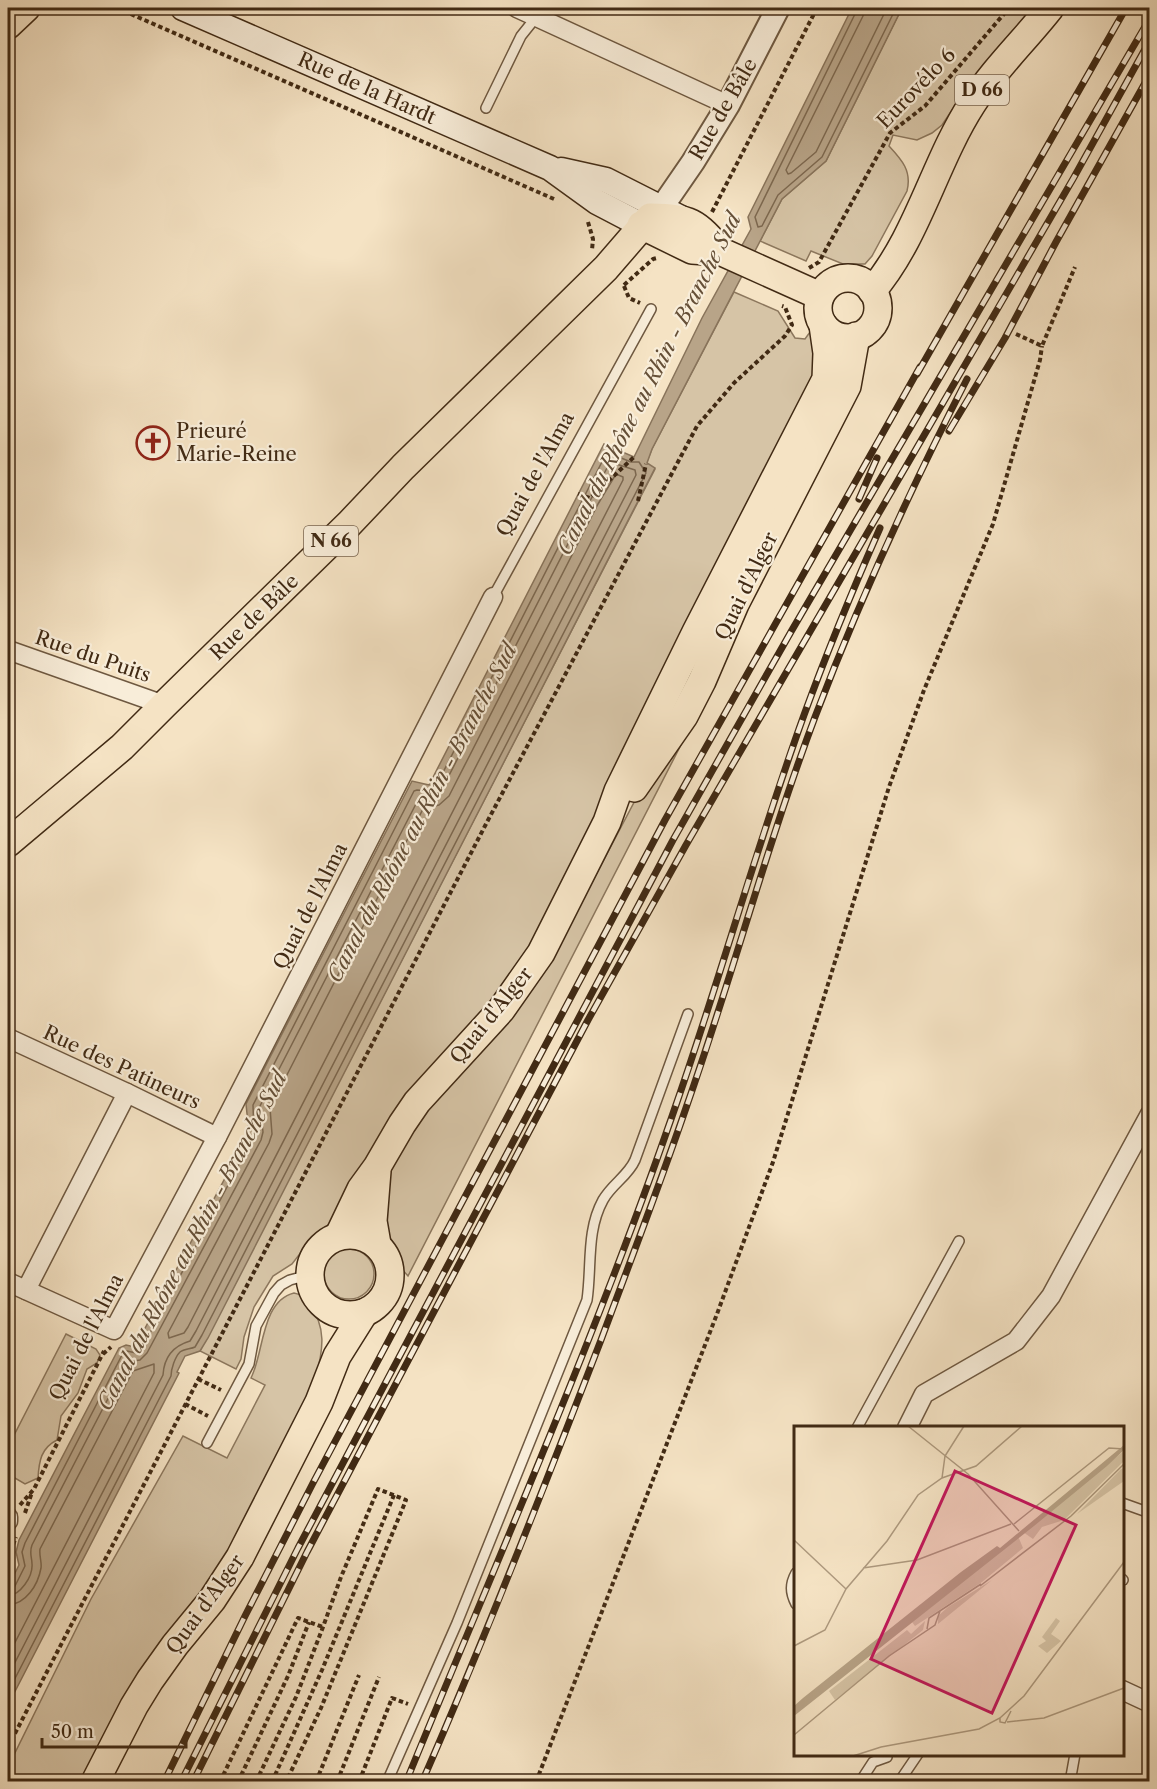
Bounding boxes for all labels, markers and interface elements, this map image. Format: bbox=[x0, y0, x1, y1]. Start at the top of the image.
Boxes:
street label: Eurovélo 6 bbox=[872, 43, 960, 133]
street label: Rue de la Hardt bbox=[294, 47, 440, 129]
street label: Rue de Bâle bbox=[684, 54, 762, 164]
road number: D 66 bbox=[955, 75, 1009, 105]
water label: Canal du Rhône au Rhin - Branche Sud bbox=[551, 207, 747, 559]
street label: Quai de l'Alma bbox=[491, 407, 579, 540]
place label: Prieuré Marie-Reine bbox=[176, 419, 297, 466]
church icon: Prieuré Marie-Reine bbox=[135, 425, 171, 461]
road number: N 66 bbox=[304, 526, 358, 556]
street label: Quai d'Alger bbox=[710, 528, 783, 644]
street label: Rue de Bâle bbox=[205, 569, 303, 665]
street label: Rue du Puits bbox=[32, 625, 154, 687]
water label: Canal du Rhône au Rhin - Branche Sud bbox=[321, 637, 523, 986]
street label: Quai de l'Alma bbox=[268, 838, 352, 973]
street label: Quai d'Alger bbox=[445, 962, 538, 1068]
street label: Rue des Patineurs bbox=[40, 1020, 204, 1114]
water label: Canal du Rhône au Rhin - Branche Sud bbox=[91, 1065, 293, 1414]
street label: Quai de l'Alma bbox=[44, 1269, 128, 1404]
inset map bbox=[794, 1426, 1124, 1756]
street label: Quai d'Alger bbox=[161, 1549, 249, 1658]
scale bar bbox=[42, 1711, 186, 1749]
text: 50 m bbox=[51, 1721, 94, 1743]

